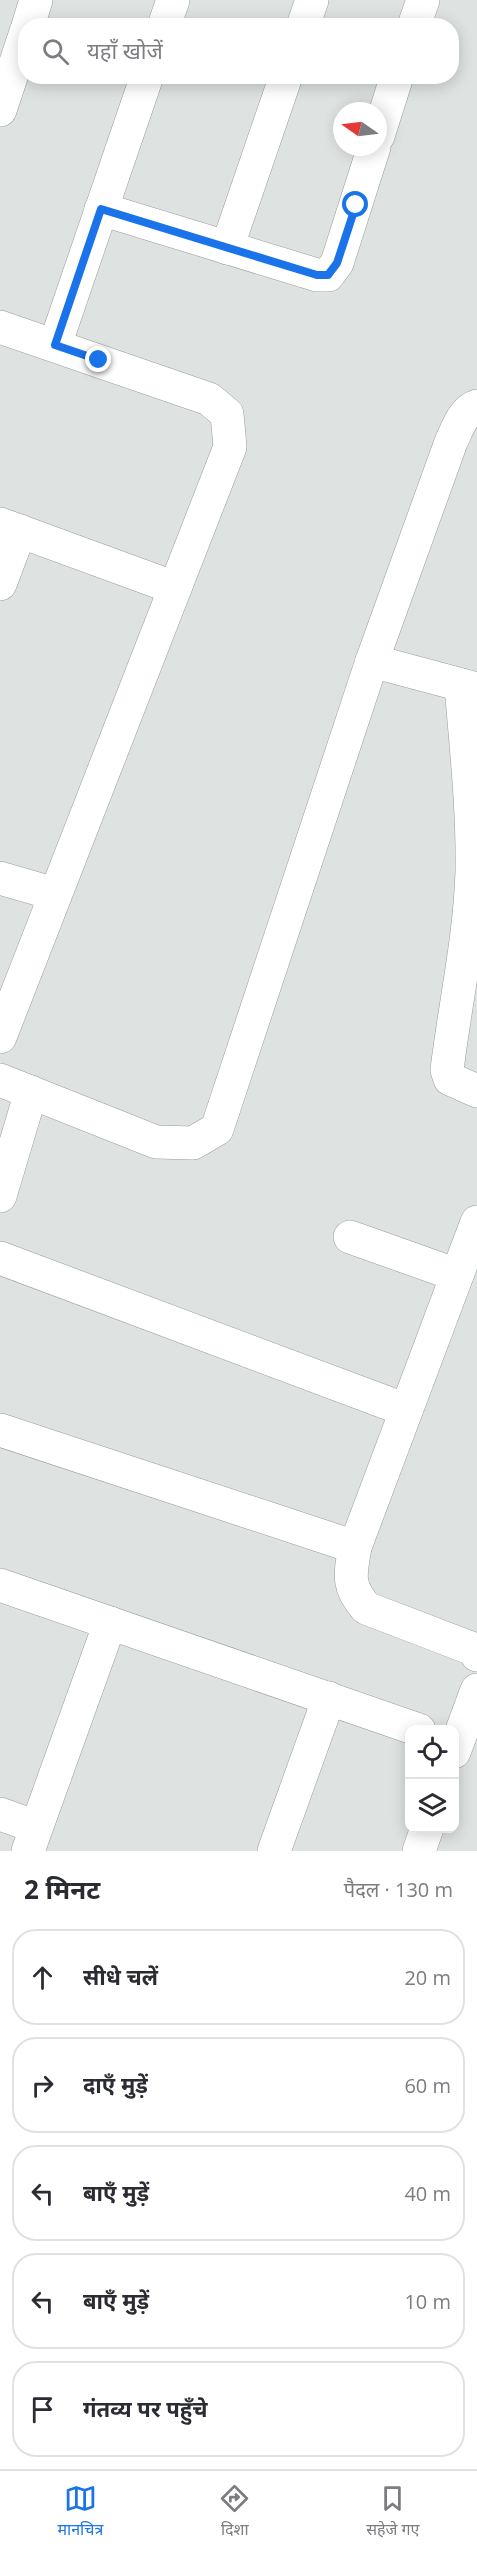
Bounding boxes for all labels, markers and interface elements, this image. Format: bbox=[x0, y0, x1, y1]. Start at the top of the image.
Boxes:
search box bbox=[18, 18, 459, 84]
icon: search bbox=[39, 35, 72, 68]
text: यहाँ खोजें bbox=[87, 35, 163, 65]
north arrow bbox=[333, 102, 387, 156]
route start bbox=[342, 191, 368, 217]
route end bbox=[85, 346, 111, 372]
map controls bbox=[405, 1725, 459, 1833]
button: locate bbox=[405, 1725, 459, 1779]
button: layers bbox=[405, 1779, 459, 1833]
text: 2 मिनट bbox=[24, 1871, 100, 1907]
text: पैदल · 130 m bbox=[344, 1876, 453, 1903]
icon: ahead bbox=[26, 1961, 59, 1994]
text: सीधे चलें bbox=[83, 1961, 158, 1991]
text: 20 m bbox=[404, 1964, 451, 1991]
icon: right bbox=[26, 2069, 59, 2102]
text: दाएँ मुड़ें bbox=[83, 2069, 148, 2099]
text: 60 m bbox=[404, 2072, 451, 2099]
icon: left bbox=[26, 2177, 59, 2210]
text: बाएँ मुड़ें bbox=[83, 2177, 149, 2207]
text: 40 m bbox=[404, 2180, 451, 2207]
icon: left bbox=[26, 2285, 59, 2318]
text: बाएँ मुड़ें bbox=[83, 2285, 149, 2315]
text: 10 m bbox=[404, 2288, 451, 2315]
icon: arrive bbox=[26, 2393, 59, 2426]
text: गंतव्य पर पहुँचे bbox=[83, 2393, 208, 2423]
tab: मानचित्र bbox=[58, 2482, 103, 2542]
tab: दिशा bbox=[218, 2482, 251, 2542]
tab: सहेजे गए bbox=[366, 2482, 419, 2542]

